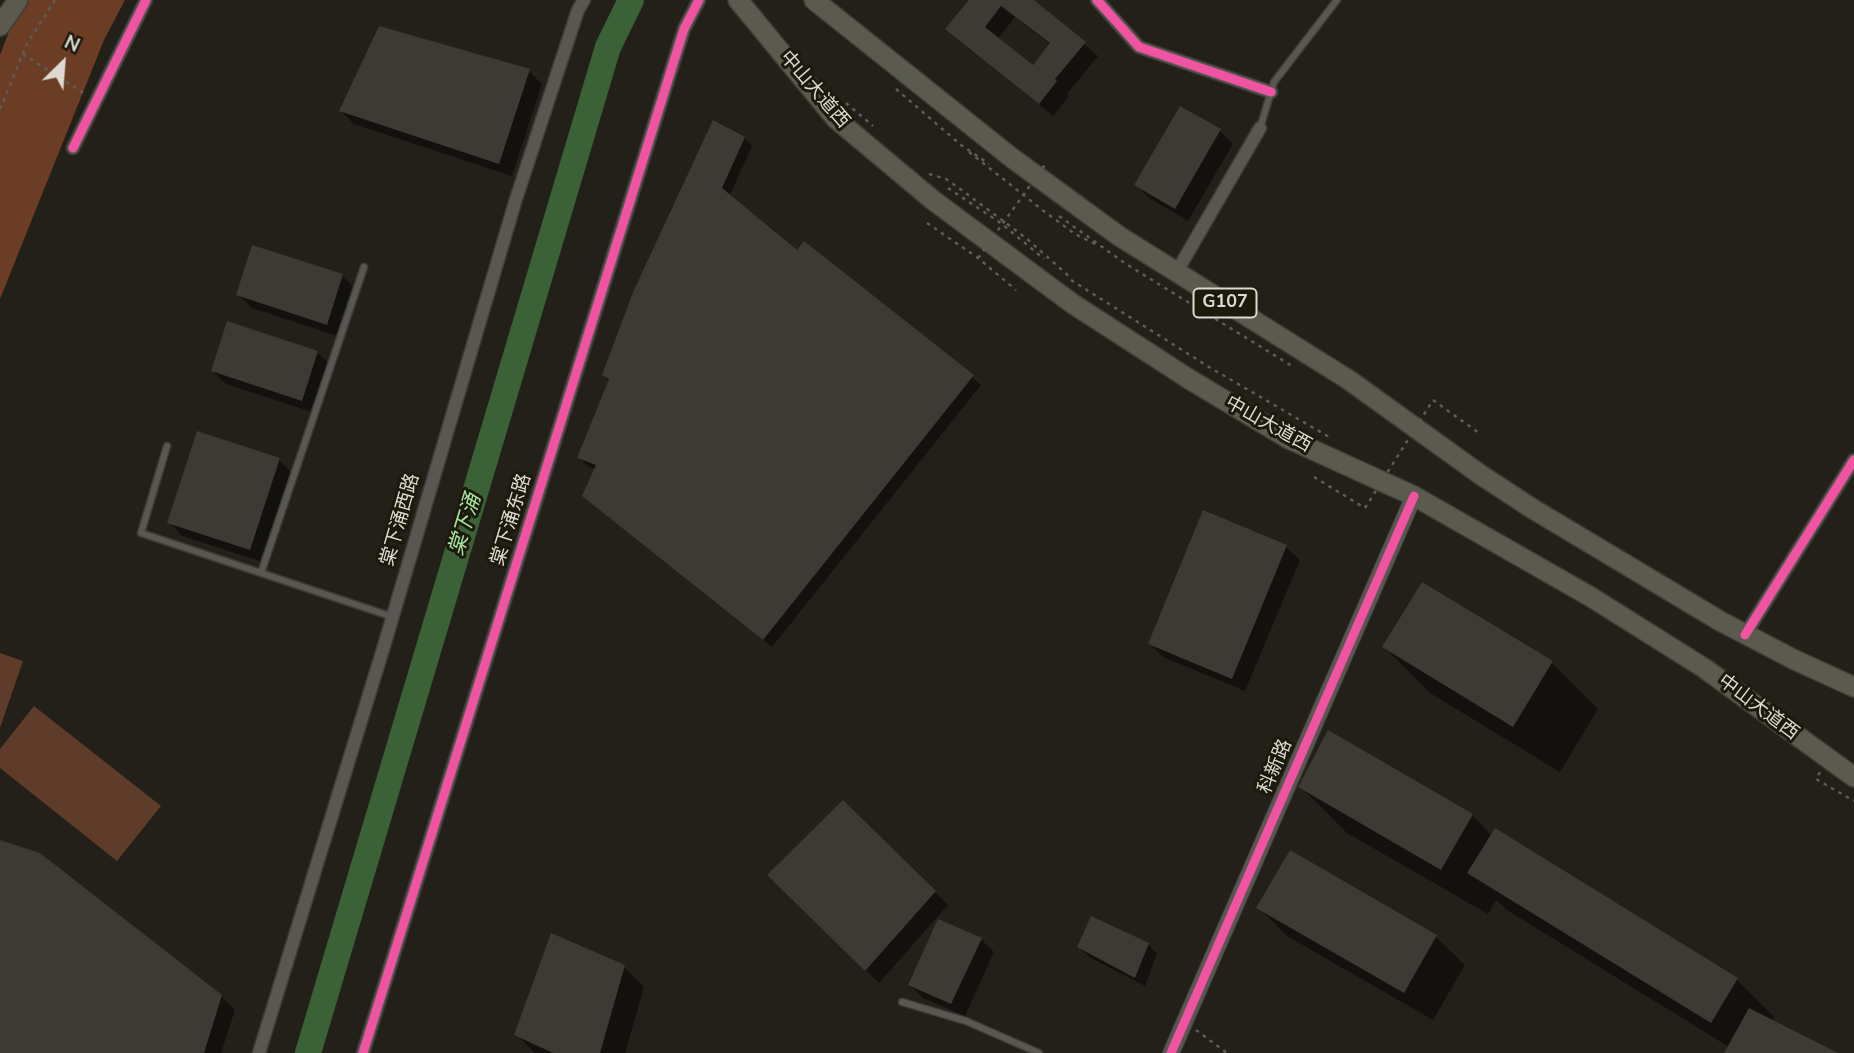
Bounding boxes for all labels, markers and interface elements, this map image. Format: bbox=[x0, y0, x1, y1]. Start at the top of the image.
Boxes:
north arrow bbox=[28, 28, 98, 98]
text: N bbox=[60, 29, 84, 59]
street label: 中山大道西 bbox=[774, 47, 854, 133]
road number: G107 bbox=[1194, 288, 1256, 318]
street label: 中山大道西 bbox=[1221, 392, 1315, 458]
street label: 棠下涌西路 bbox=[377, 471, 425, 569]
street label: 棠下涌东路 bbox=[487, 471, 537, 569]
water label: 棠下涌 bbox=[445, 491, 487, 559]
street label: 中山大道西 bbox=[1713, 670, 1803, 746]
street label: 科新路 bbox=[1254, 736, 1298, 798]

